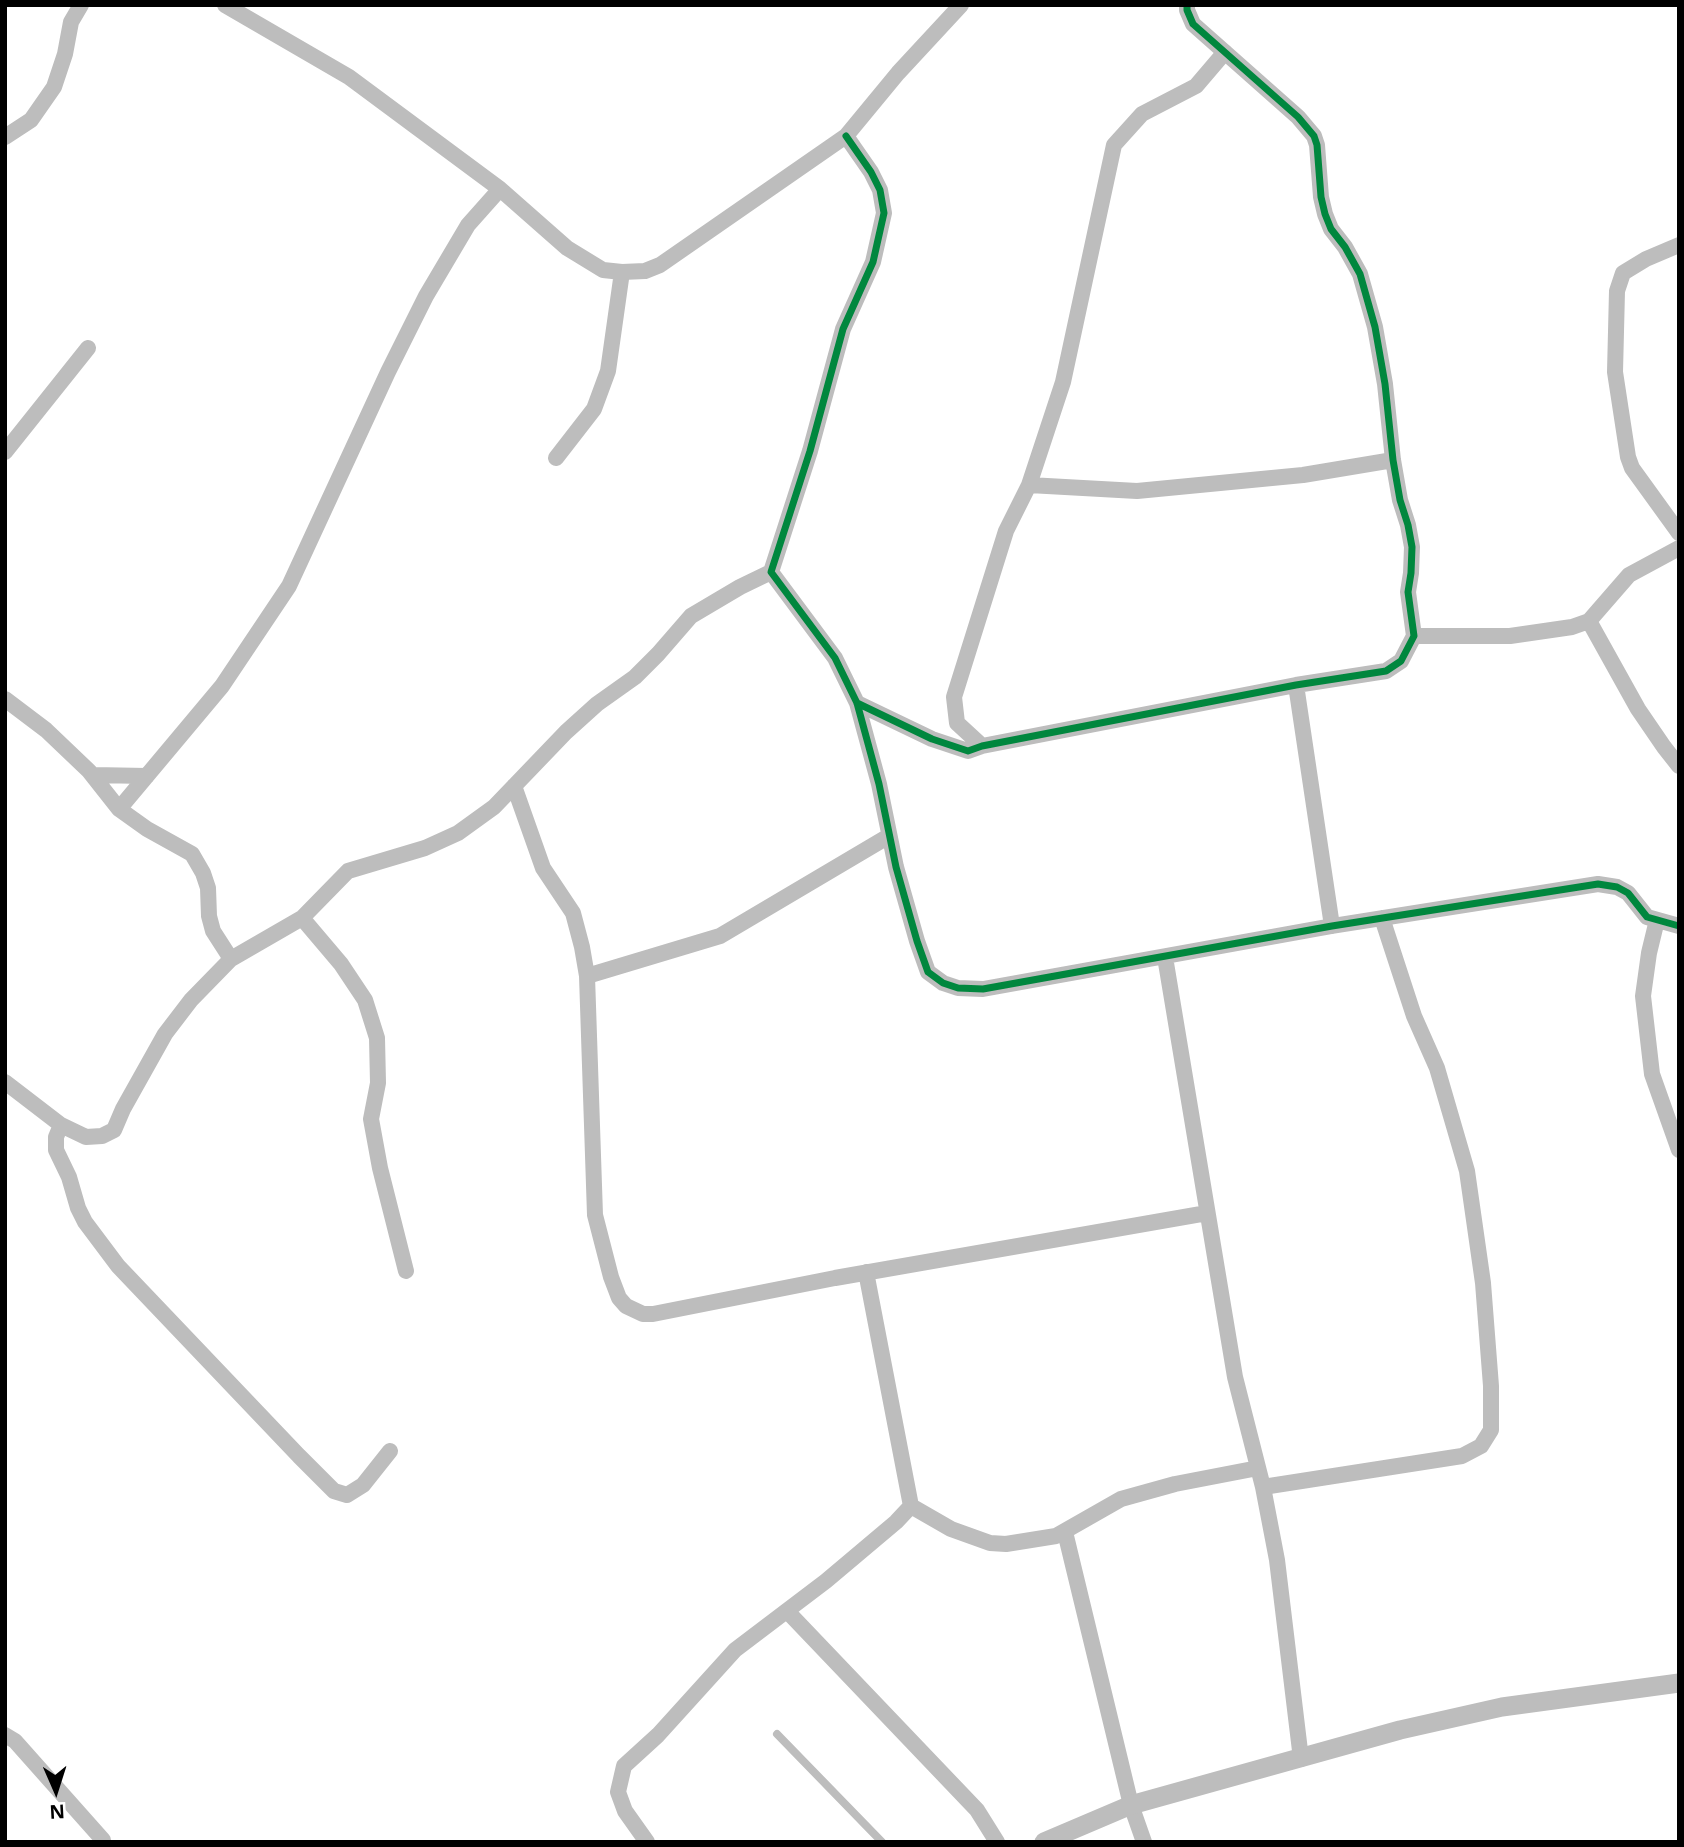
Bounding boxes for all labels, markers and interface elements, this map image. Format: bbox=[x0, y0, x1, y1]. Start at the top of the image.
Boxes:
north arrow bbox=[21, 1756, 91, 1826]
text: N bbox=[49, 1799, 66, 1825]

